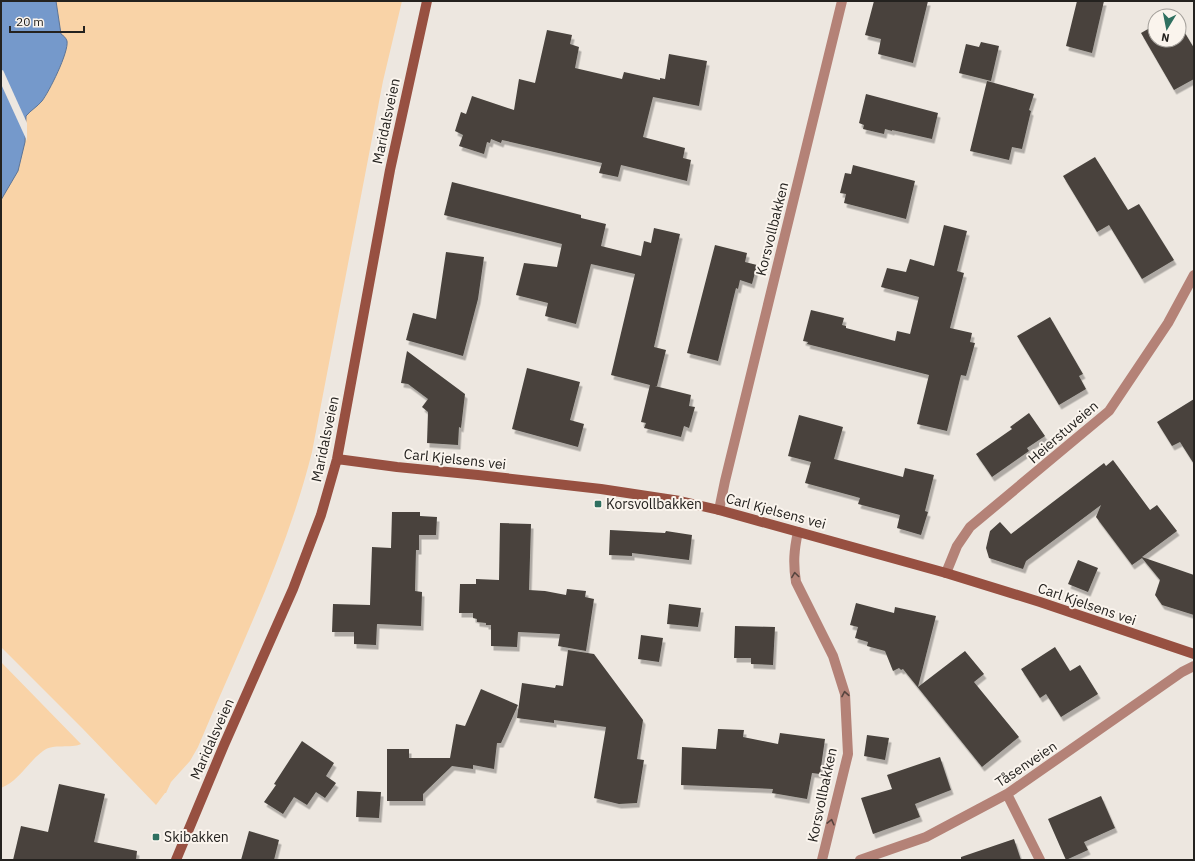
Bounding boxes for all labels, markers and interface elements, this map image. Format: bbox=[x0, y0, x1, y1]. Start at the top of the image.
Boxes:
scale bar bbox=[10, 8, 84, 34]
north arrow bbox=[1147, 8, 1187, 48]
text: 20 m bbox=[16, 14, 44, 29]
text: N bbox=[1160, 30, 1170, 45]
street label: Maridalsveien bbox=[368, 77, 404, 165]
street label: Korsvollbakken bbox=[752, 180, 792, 278]
street label: Maridalsveien bbox=[307, 395, 343, 483]
street label: Heierstuveien bbox=[1024, 397, 1102, 467]
street label: Carl Kjelsens vei bbox=[403, 445, 507, 473]
street label: Carl Kjelsens vei bbox=[724, 489, 828, 533]
place label: Korsvollbakken bbox=[606, 495, 702, 513]
marker: Korsvollbakken bbox=[593, 499, 603, 509]
one-way arrow bbox=[791, 572, 800, 578]
street label: Carl Kjelsens vei bbox=[1035, 579, 1139, 629]
one-way arrow bbox=[841, 691, 849, 697]
street label: Maridalsveien bbox=[186, 696, 238, 782]
street label: Tåsenveien bbox=[992, 737, 1060, 791]
street label: Korsvollbakken bbox=[803, 746, 841, 844]
one-way arrow bbox=[827, 819, 835, 825]
place label: Skibakken bbox=[164, 828, 229, 846]
marker: Skibakken bbox=[151, 832, 161, 842]

